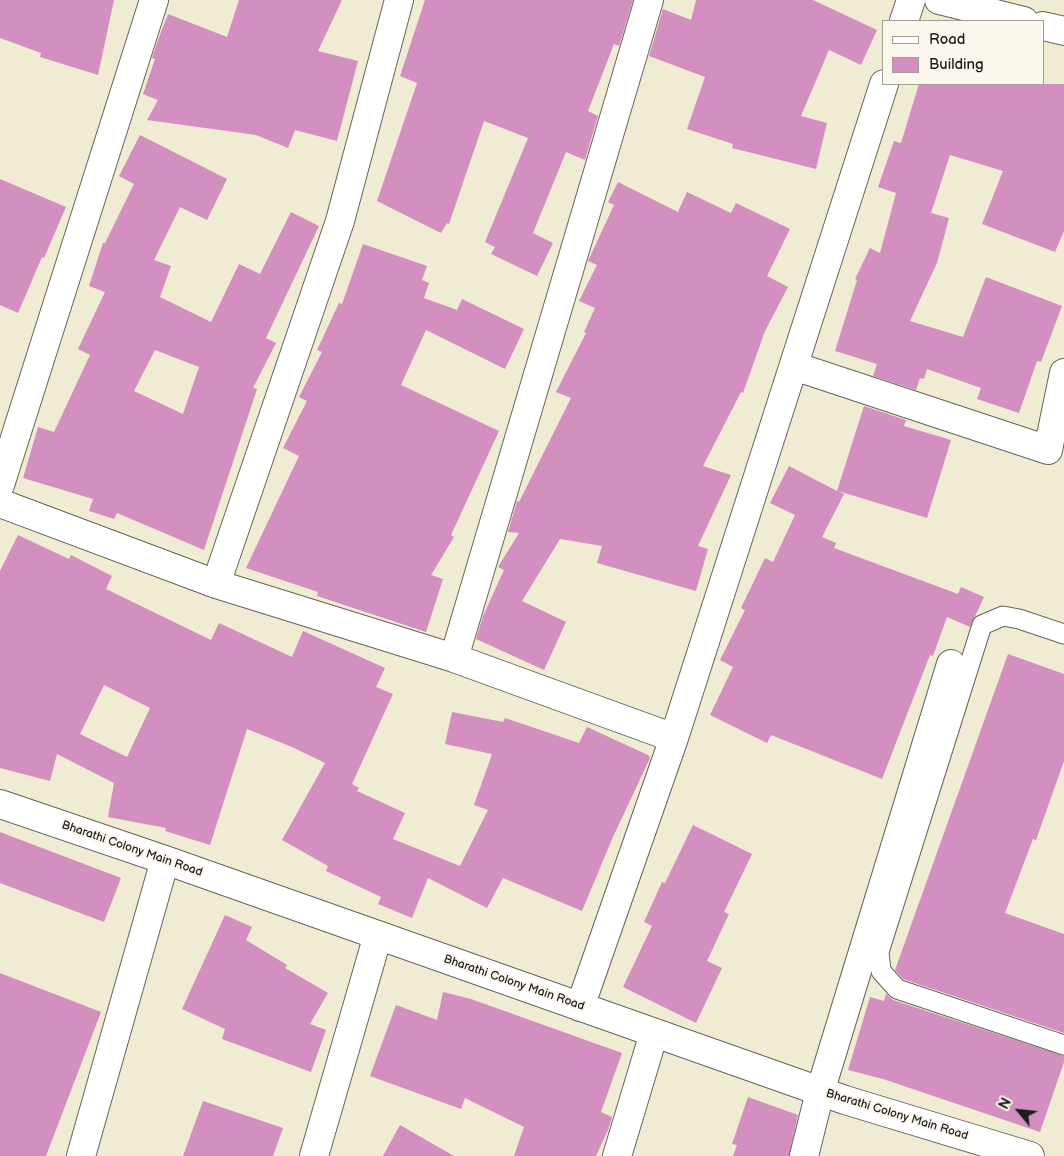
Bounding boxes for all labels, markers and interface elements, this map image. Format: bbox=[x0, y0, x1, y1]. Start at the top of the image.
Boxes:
legend bbox=[882, 20, 1044, 85]
text: Road bbox=[929, 30, 965, 49]
text: Building bbox=[929, 55, 984, 74]
street label: Bharathi Colony Main Road bbox=[60, 818, 204, 880]
street label: Bharathi Colony Main Road bbox=[442, 952, 586, 1014]
street label: Bharathi Colony Main Road bbox=[824, 1086, 970, 1144]
north arrow bbox=[994, 1086, 1044, 1136]
text: N bbox=[995, 1095, 1015, 1112]

